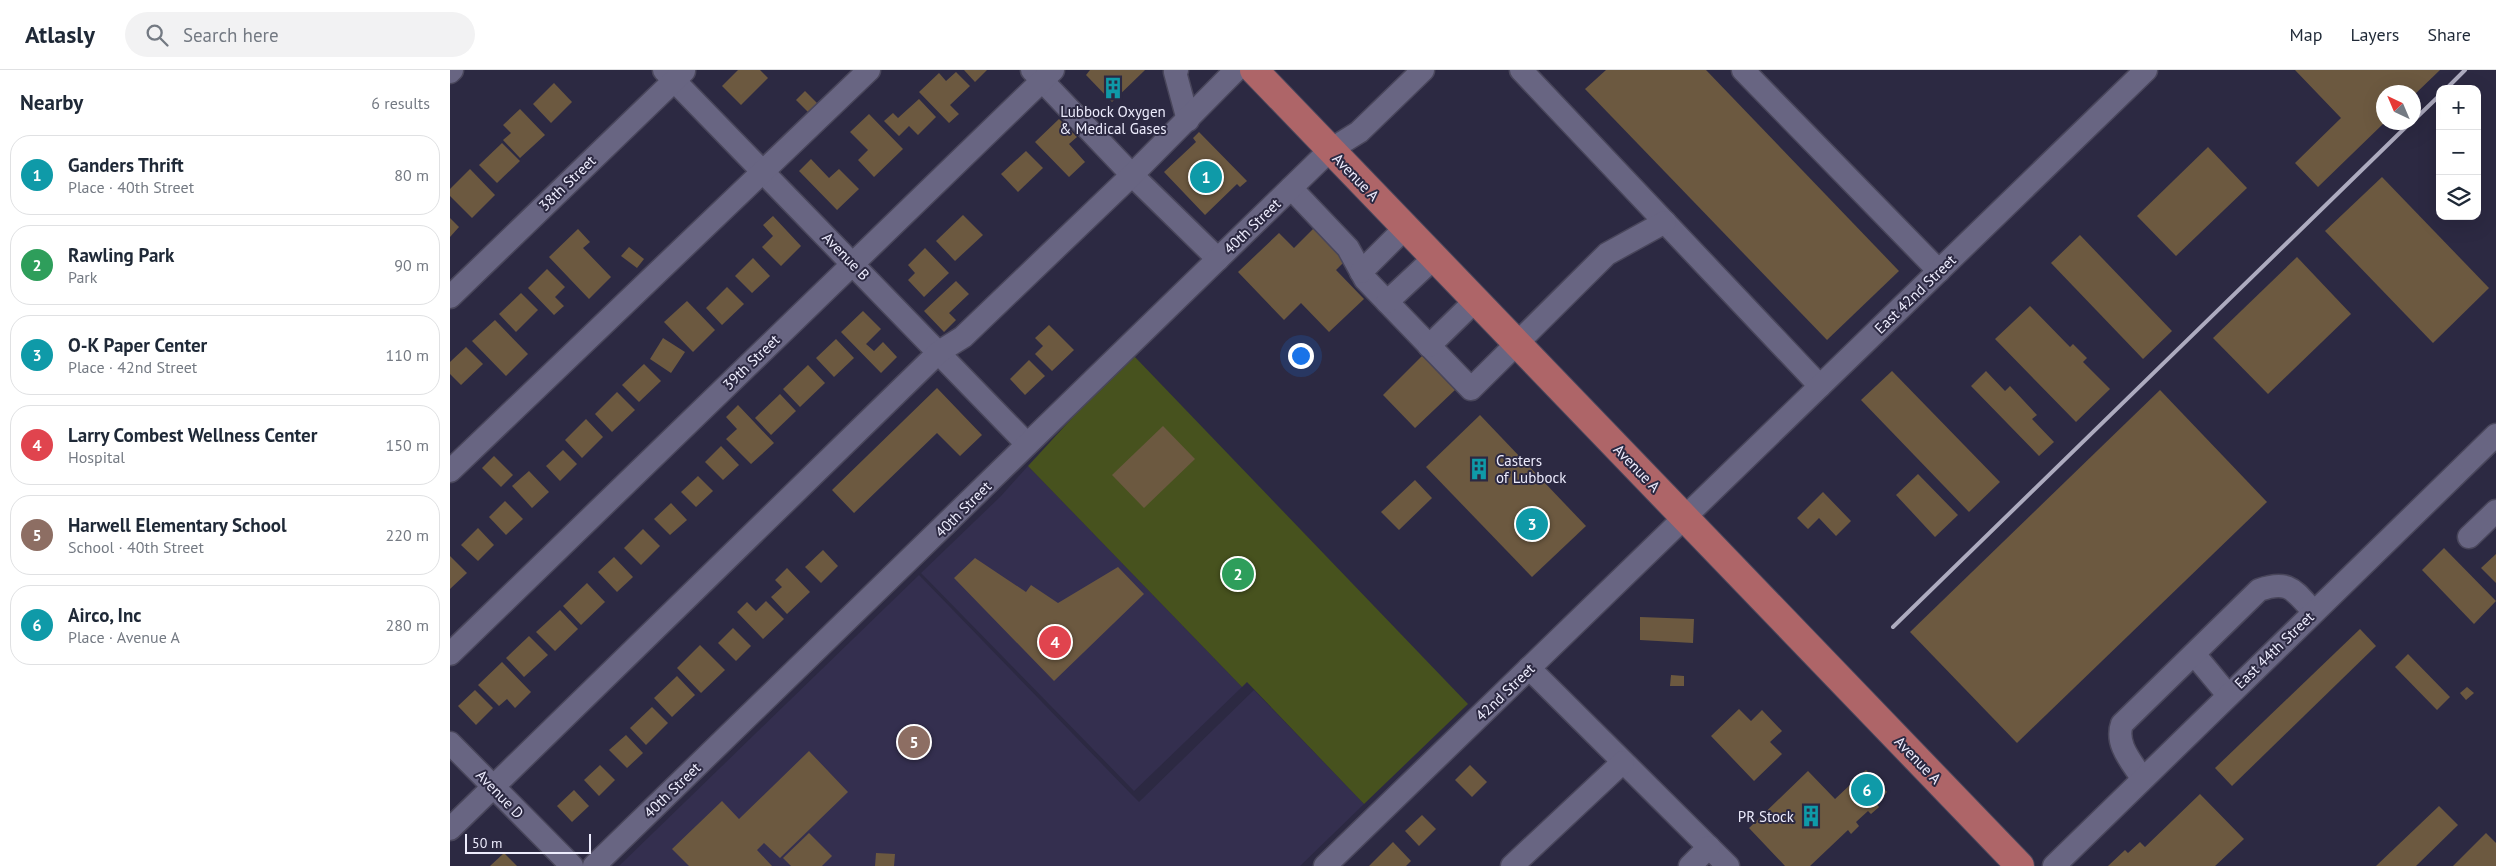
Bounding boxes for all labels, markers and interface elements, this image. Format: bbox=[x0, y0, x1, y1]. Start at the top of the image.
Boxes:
search box bbox=[125, 12, 475, 57]
text: Atlasly bbox=[25, 19, 95, 50]
icon: search bbox=[143, 21, 171, 49]
text: Search here bbox=[183, 23, 279, 47]
text: Map bbox=[2290, 23, 2322, 46]
text: Layers bbox=[2350, 23, 2399, 46]
text: Share bbox=[2427, 23, 2471, 46]
building icon: Lubbock Oxygen & Medical Gases bbox=[1100, 75, 1126, 101]
north arrow bbox=[2376, 85, 2421, 130]
map controls bbox=[2436, 85, 2481, 220]
button: + bbox=[2436, 85, 2481, 130]
text: Nearby bbox=[20, 89, 83, 116]
text: 6 results bbox=[371, 93, 430, 113]
place label: Lubbock Oxygen & Medical Gases bbox=[1059, 102, 1167, 138]
button: − bbox=[2436, 130, 2481, 175]
street label: Avenue A bbox=[1329, 149, 1384, 205]
street label: 38th Street bbox=[535, 151, 599, 215]
text: Ganders Thrift bbox=[68, 153, 184, 177]
pin: 1 bbox=[1190, 158, 1222, 196]
text: 1 bbox=[32, 165, 42, 185]
text: 80 m bbox=[394, 165, 429, 185]
button: layers bbox=[2436, 175, 2481, 220]
text: Place · 40th Street bbox=[68, 177, 194, 197]
street label: 40th Street bbox=[1220, 194, 1284, 258]
street label: Avenue B bbox=[818, 228, 874, 284]
text: Rawling Park bbox=[68, 243, 174, 267]
street label: East 42nd Street bbox=[1870, 250, 1960, 338]
text: 2 bbox=[32, 255, 42, 275]
text: 90 m bbox=[394, 255, 429, 275]
text: Park bbox=[68, 267, 97, 287]
street label: 39th Street bbox=[719, 330, 783, 394]
text: O-K Paper Center bbox=[68, 333, 207, 357]
your location bbox=[1288, 343, 1314, 369]
text: 3 bbox=[32, 345, 42, 365]
text: 110 m bbox=[386, 345, 429, 365]
text: Place · 42nd Street bbox=[68, 357, 197, 377]
text: Larry Combest Wellness Center bbox=[68, 423, 317, 447]
text: 4 bbox=[32, 435, 42, 455]
text: 150 m bbox=[386, 435, 429, 455]
street label: Avenue A bbox=[1610, 440, 1665, 496]
text: Hospital bbox=[68, 447, 125, 467]
place label: Casters of Lubbock bbox=[1496, 451, 1567, 487]
building icon: Casters of Lubbock bbox=[1466, 456, 1492, 482]
street label: 40th Street bbox=[931, 477, 995, 541]
pin: 3 bbox=[1516, 505, 1548, 543]
text: Harwell Elementary School bbox=[68, 513, 287, 537]
text: 5 bbox=[32, 525, 42, 545]
text: 220 m bbox=[386, 525, 429, 545]
text: School · 40th Street bbox=[68, 537, 204, 557]
pin: 2 bbox=[1222, 555, 1254, 593]
text: Airco, Inc bbox=[68, 603, 141, 627]
street label: East 44th Street bbox=[2230, 607, 2318, 693]
text: 6 bbox=[32, 615, 42, 635]
text: 280 m bbox=[386, 615, 429, 635]
pin: 4 bbox=[1039, 623, 1071, 661]
text: Place · Avenue A bbox=[68, 627, 180, 647]
street label: 42nd Street bbox=[1471, 659, 1539, 725]
pin: 5 bbox=[898, 723, 930, 761]
street label: Avenue A bbox=[1891, 732, 1946, 788]
street label: 40th Street bbox=[640, 758, 704, 822]
street label: Avenue D bbox=[472, 766, 528, 822]
pin: 6 bbox=[1851, 771, 1883, 809]
building icon: PR Stock bbox=[1798, 803, 1824, 829]
place label: PR Stock bbox=[1738, 807, 1795, 826]
scale bar bbox=[465, 831, 591, 854]
text: 50 m bbox=[472, 834, 502, 852]

